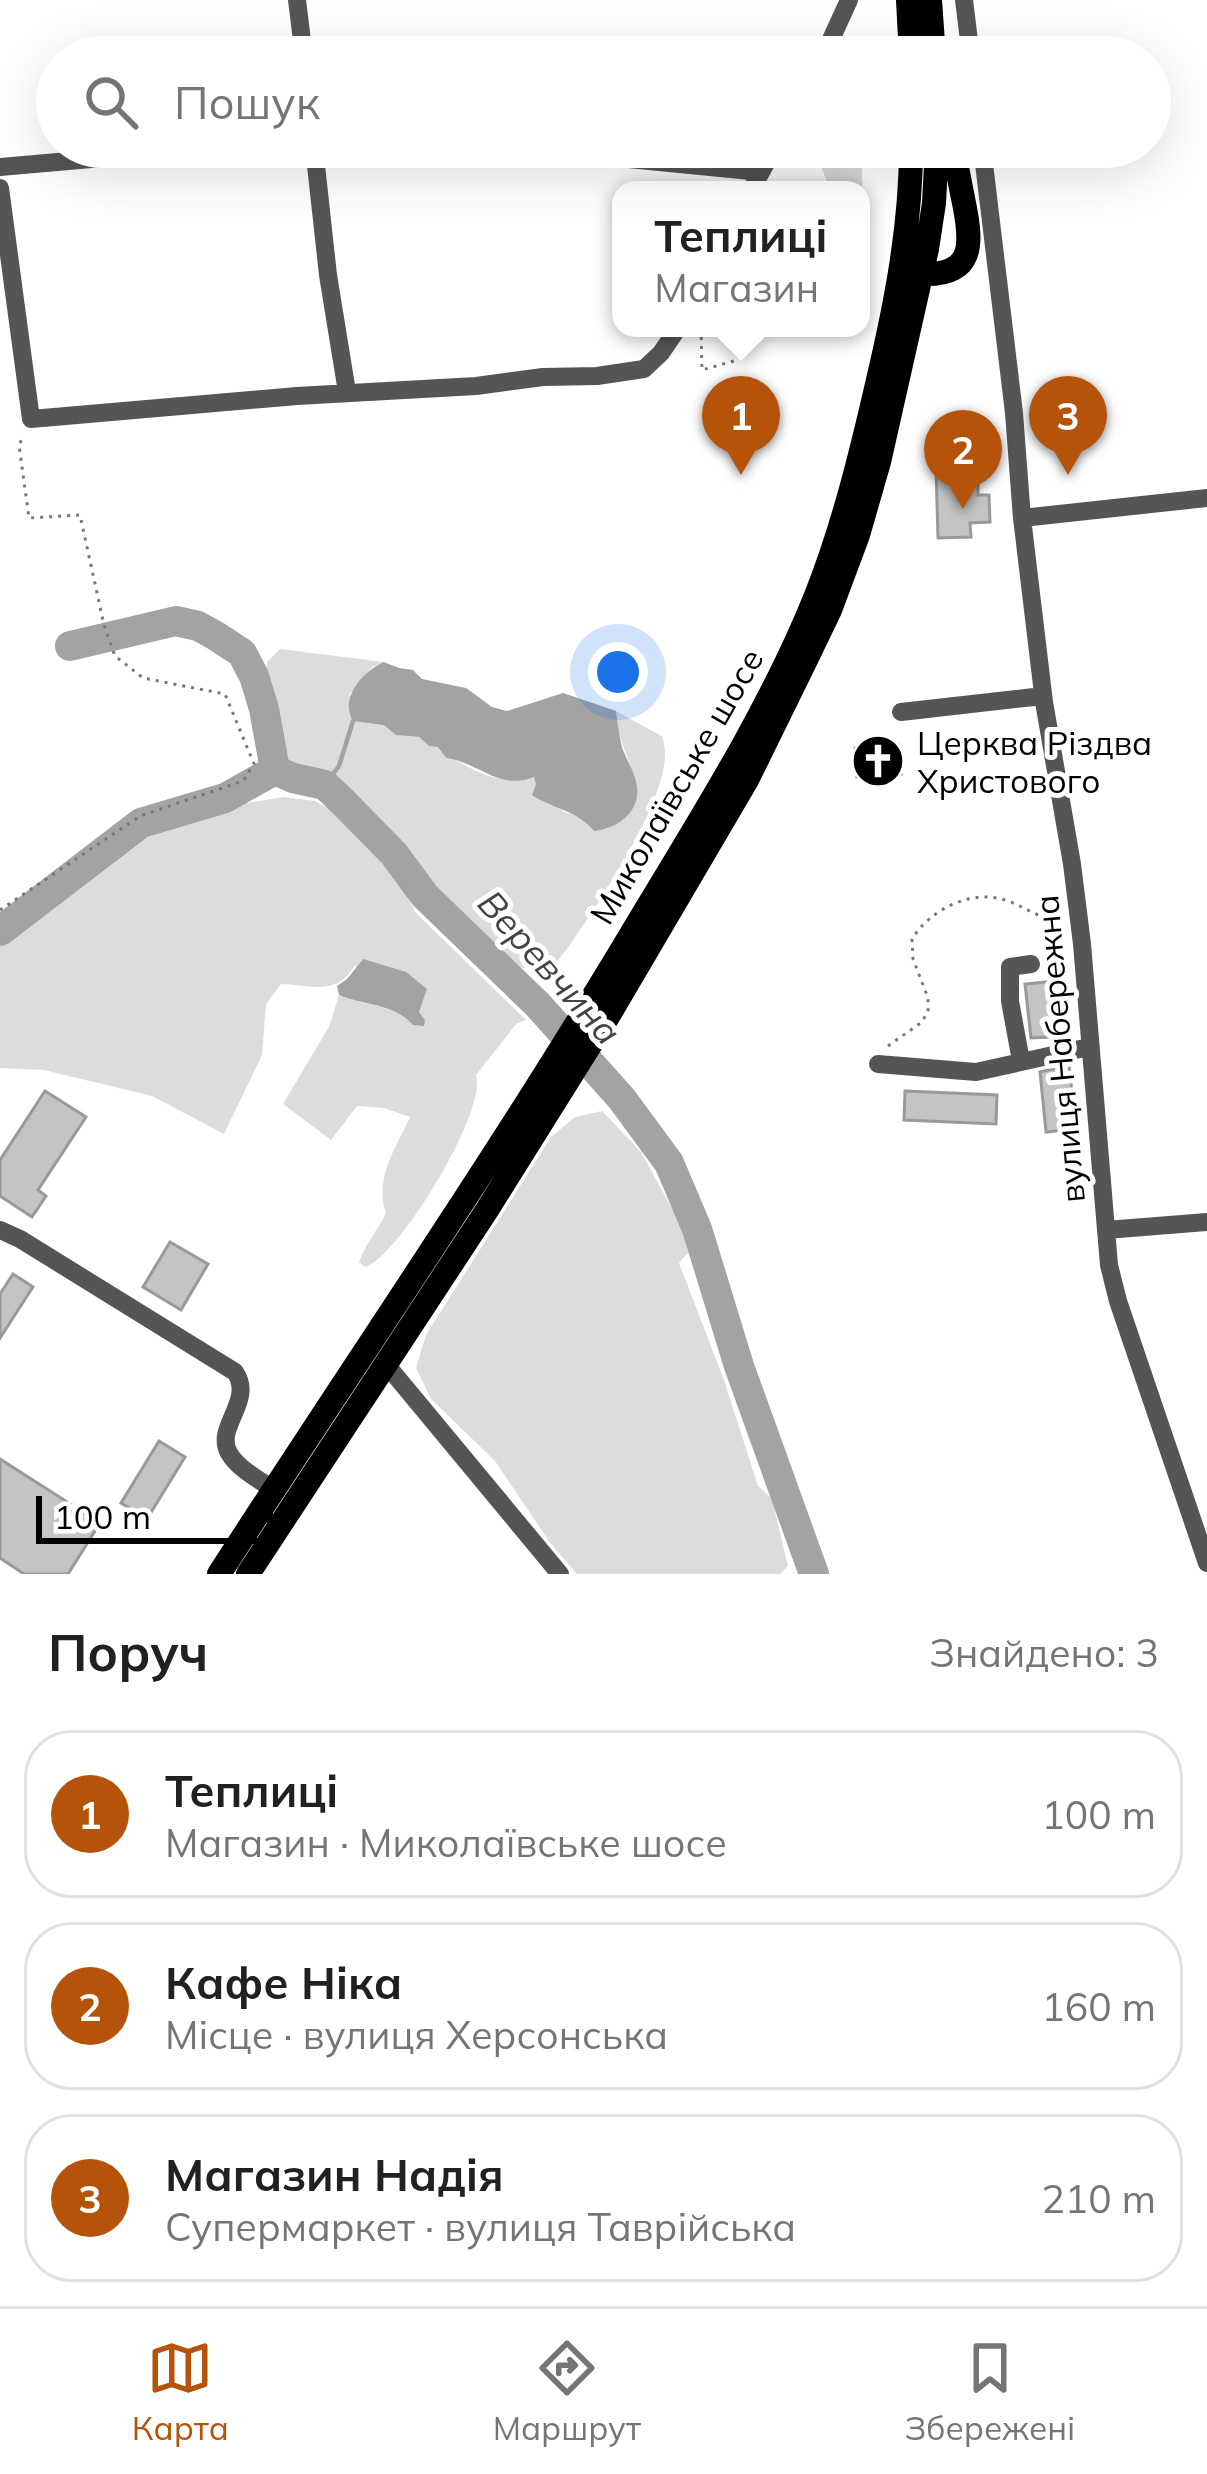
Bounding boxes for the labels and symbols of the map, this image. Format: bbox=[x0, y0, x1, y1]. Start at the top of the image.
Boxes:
pin: 1 bbox=[702, 376, 780, 475]
pin: 3 bbox=[1029, 376, 1107, 475]
pin: 2 bbox=[924, 410, 1002, 509]
street label: Миколаївське шосе bbox=[580, 641, 772, 931]
your location bbox=[588, 642, 648, 702]
place label: Церква Різдва Христового bbox=[917, 722, 1152, 801]
church icon: Церква Різдва Христового bbox=[850, 733, 906, 789]
water label: Веревчина bbox=[469, 881, 631, 1053]
street label: вулиця Набережна bbox=[1025, 893, 1093, 1205]
scale bar bbox=[36, 1490, 273, 1543]

